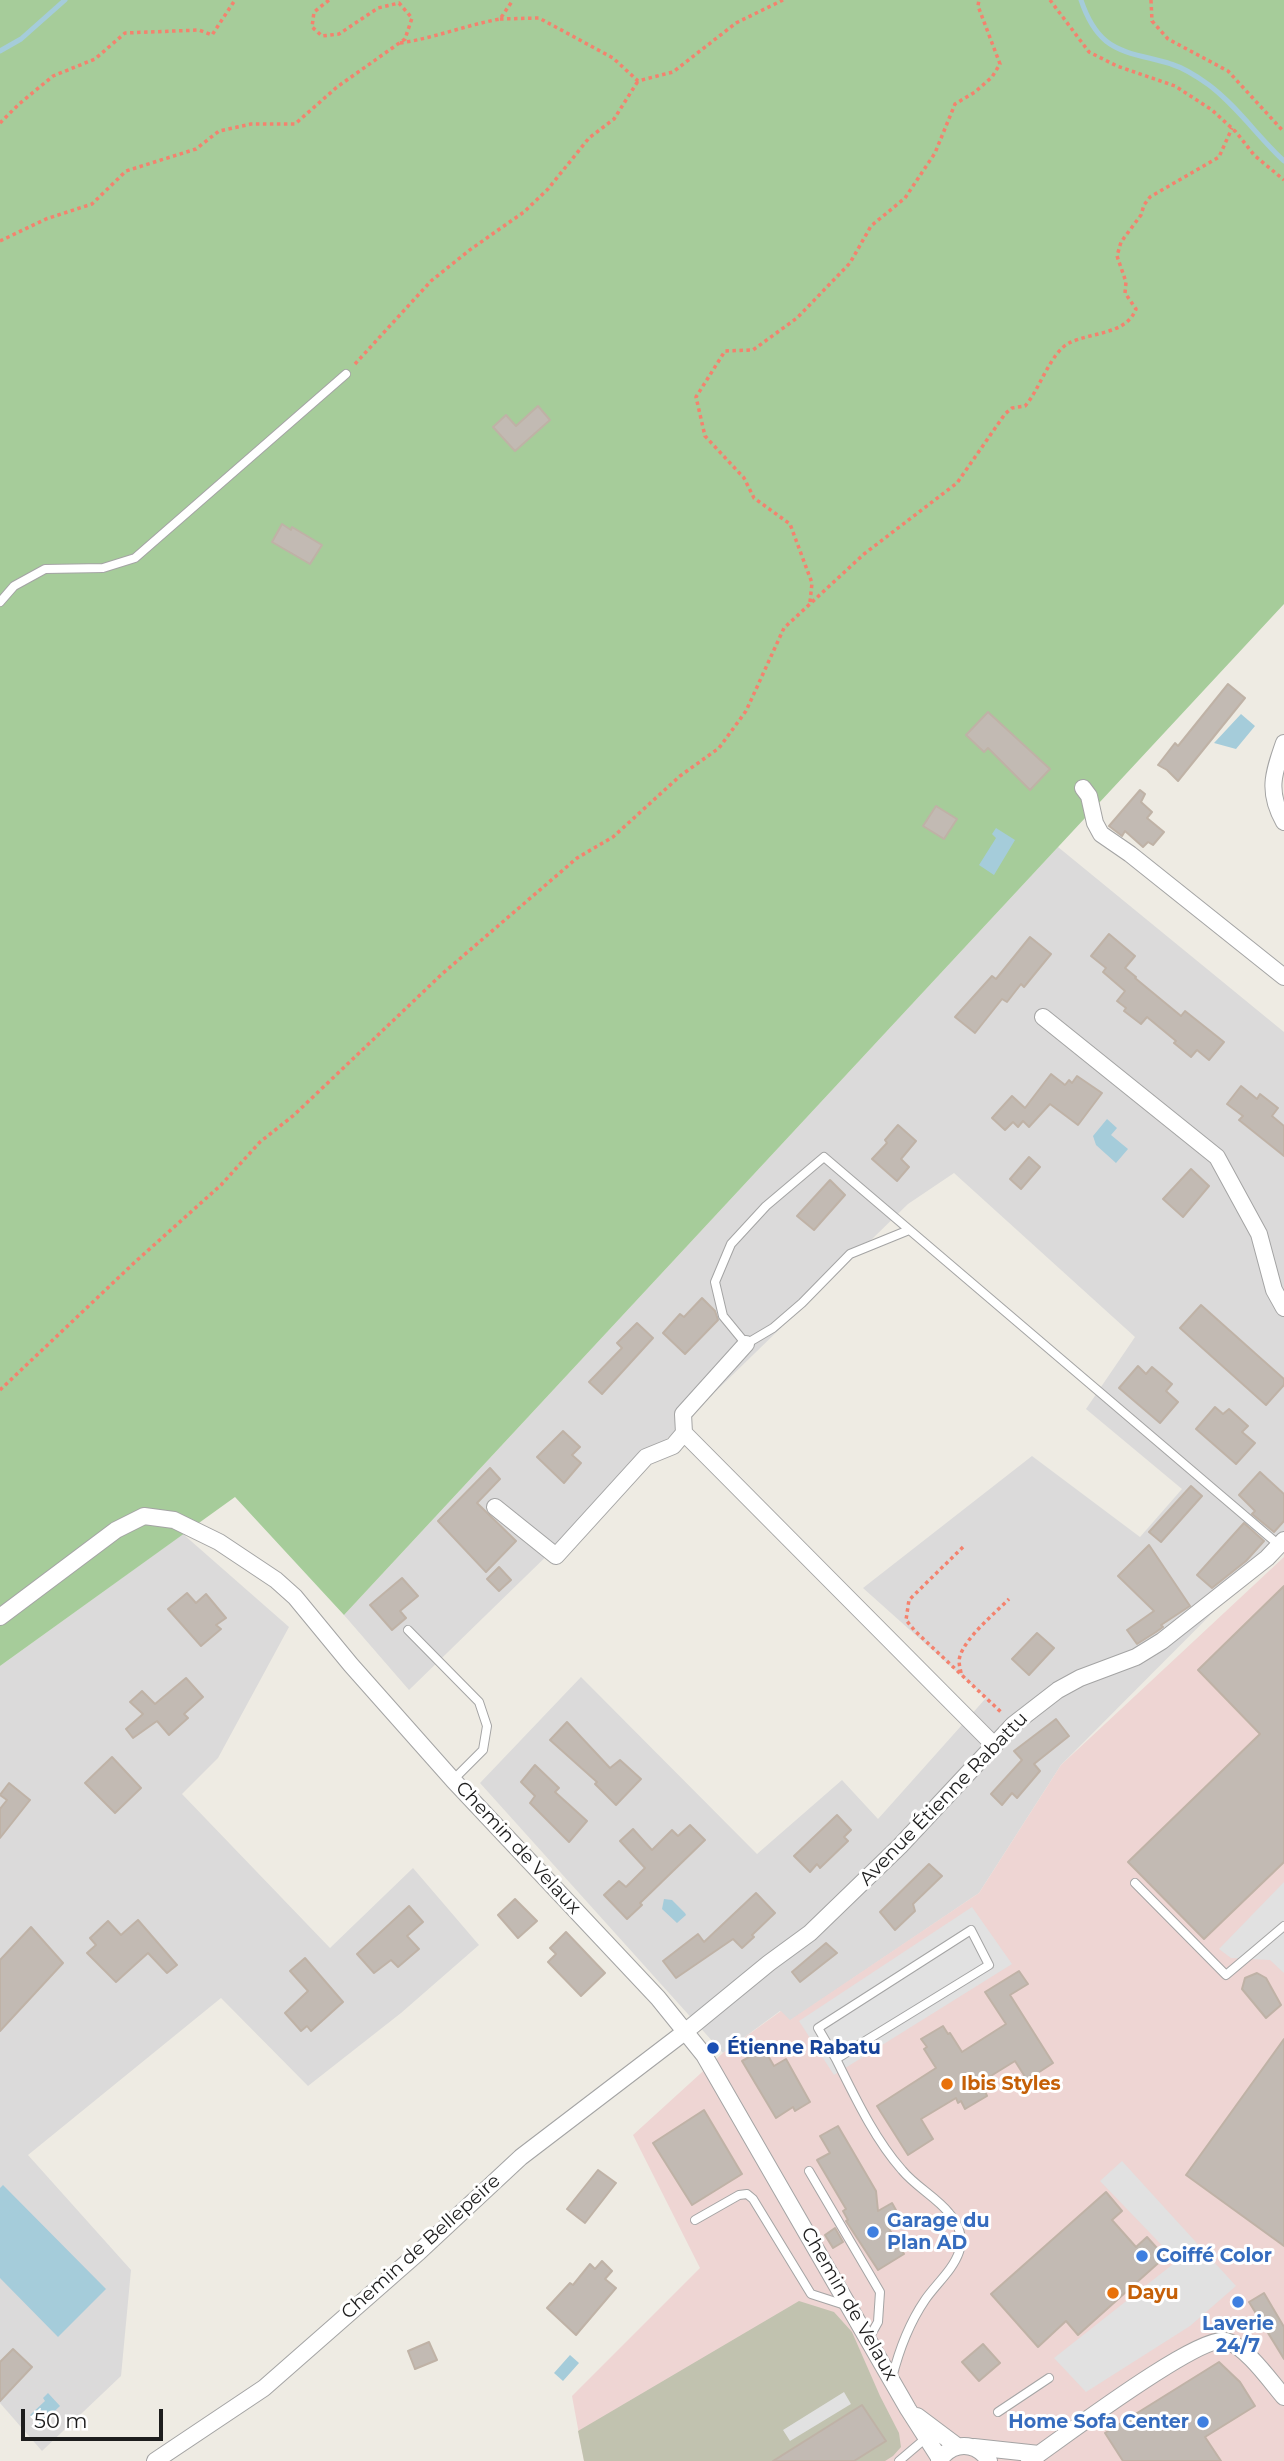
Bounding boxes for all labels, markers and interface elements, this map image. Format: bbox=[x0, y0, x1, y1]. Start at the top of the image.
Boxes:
street label: Avenue Étienne Rabattu bbox=[855, 1708, 1033, 1890]
street label: Chemin de Velaux bbox=[451, 1777, 585, 1919]
place label: Étienne Rabatu bbox=[727, 2037, 881, 2059]
marker: Étienne Rabatu bbox=[705, 2040, 721, 2056]
place label: Ibis Styles bbox=[961, 2073, 1061, 2095]
marker: Ibis Styles bbox=[939, 2076, 955, 2092]
street label: Chemin de Bellepeire bbox=[337, 2170, 505, 2324]
place label: Garage du Plan AD bbox=[887, 2210, 989, 2254]
street label: Chemin de Velaux bbox=[796, 2223, 902, 2385]
marker: Garage du Plan AD bbox=[865, 2224, 881, 2240]
place label: Coiffé Color bbox=[1156, 2245, 1272, 2267]
marker: Coiffé Color bbox=[1134, 2248, 1150, 2264]
place label: Dayu bbox=[1127, 2282, 1179, 2304]
marker: Dayu bbox=[1105, 2285, 1121, 2301]
marker: Laverie 24/7 bbox=[1230, 2294, 1246, 2310]
place label: Laverie 24/7 bbox=[1202, 2313, 1274, 2357]
scale bar bbox=[24, 2394, 166, 2438]
text: 50 m bbox=[34, 2408, 88, 2433]
place label: Home Sofa Center bbox=[1008, 2411, 1189, 2433]
marker: Home Sofa Center bbox=[1195, 2414, 1211, 2430]

